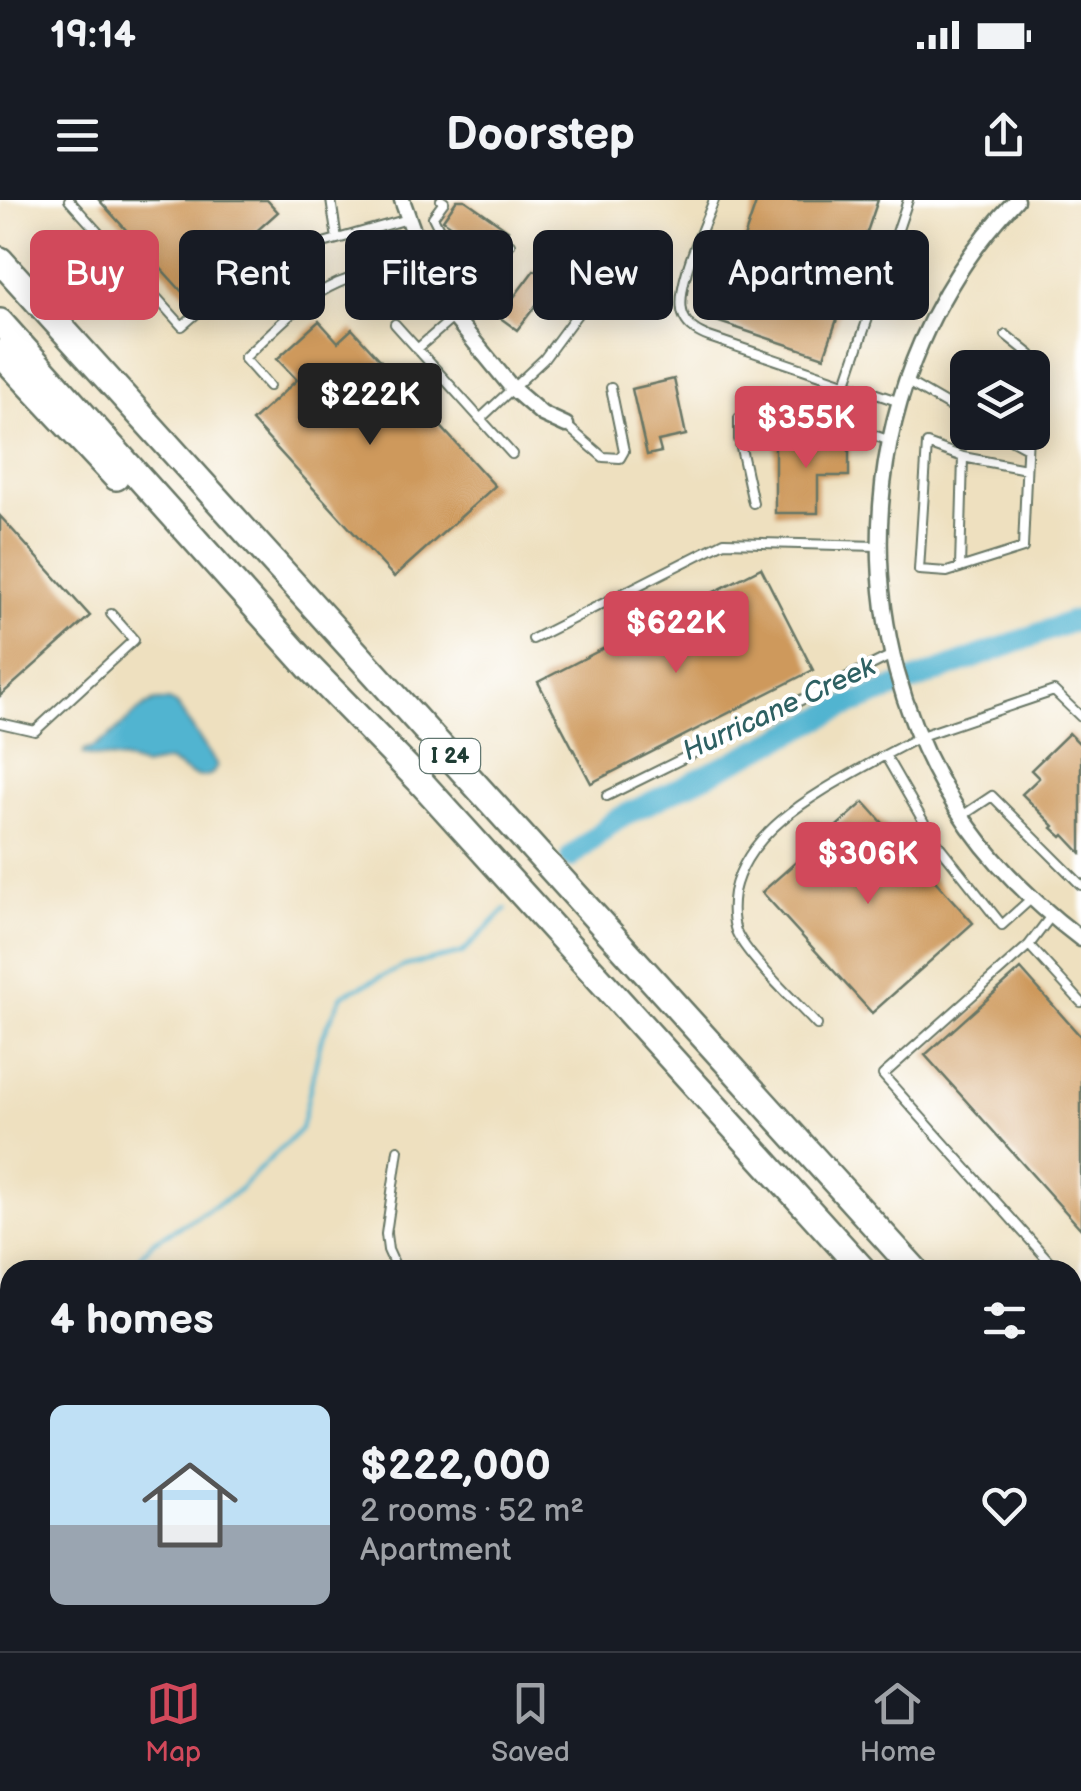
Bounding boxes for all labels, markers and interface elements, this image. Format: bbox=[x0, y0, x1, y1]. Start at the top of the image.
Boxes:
text: 19:14 bbox=[50, 13, 136, 58]
icon: menu bbox=[50, 108, 105, 163]
text: Doorstep bbox=[446, 108, 635, 163]
icon: share bbox=[976, 108, 1031, 163]
chip: Buy bbox=[30, 230, 159, 320]
chip: Rent bbox=[179, 230, 325, 320]
chip: Filters bbox=[345, 230, 513, 320]
chip: New bbox=[533, 230, 673, 320]
chip: Apartment bbox=[693, 230, 929, 320]
map controls bbox=[950, 350, 1050, 450]
button: layers bbox=[950, 350, 1050, 450]
pin: $222K bbox=[300, 363, 440, 448]
text: $222K bbox=[320, 376, 420, 415]
pin: $355K bbox=[736, 386, 876, 471]
text: $355K bbox=[757, 399, 855, 438]
pin: $622K bbox=[606, 591, 746, 676]
text: $622K bbox=[626, 604, 726, 643]
water label: Hurricane Creek bbox=[677, 649, 882, 768]
road number: I 24 bbox=[420, 739, 480, 773]
pin: $306K bbox=[798, 822, 938, 907]
text: $306K bbox=[818, 835, 918, 874]
icon: filters bbox=[977, 1293, 1032, 1348]
text: 4 homes bbox=[50, 1295, 214, 1346]
text: $222,000 bbox=[360, 1441, 551, 1492]
icon: home bbox=[130, 1445, 250, 1565]
icon: heart bbox=[977, 1478, 1032, 1533]
text: 2 rooms · 52 m² bbox=[360, 1492, 584, 1531]
text: Apartment bbox=[360, 1531, 511, 1570]
tab: Map bbox=[145, 1676, 201, 1769]
tab: Saved bbox=[491, 1676, 570, 1769]
tab: Home bbox=[860, 1676, 936, 1769]

